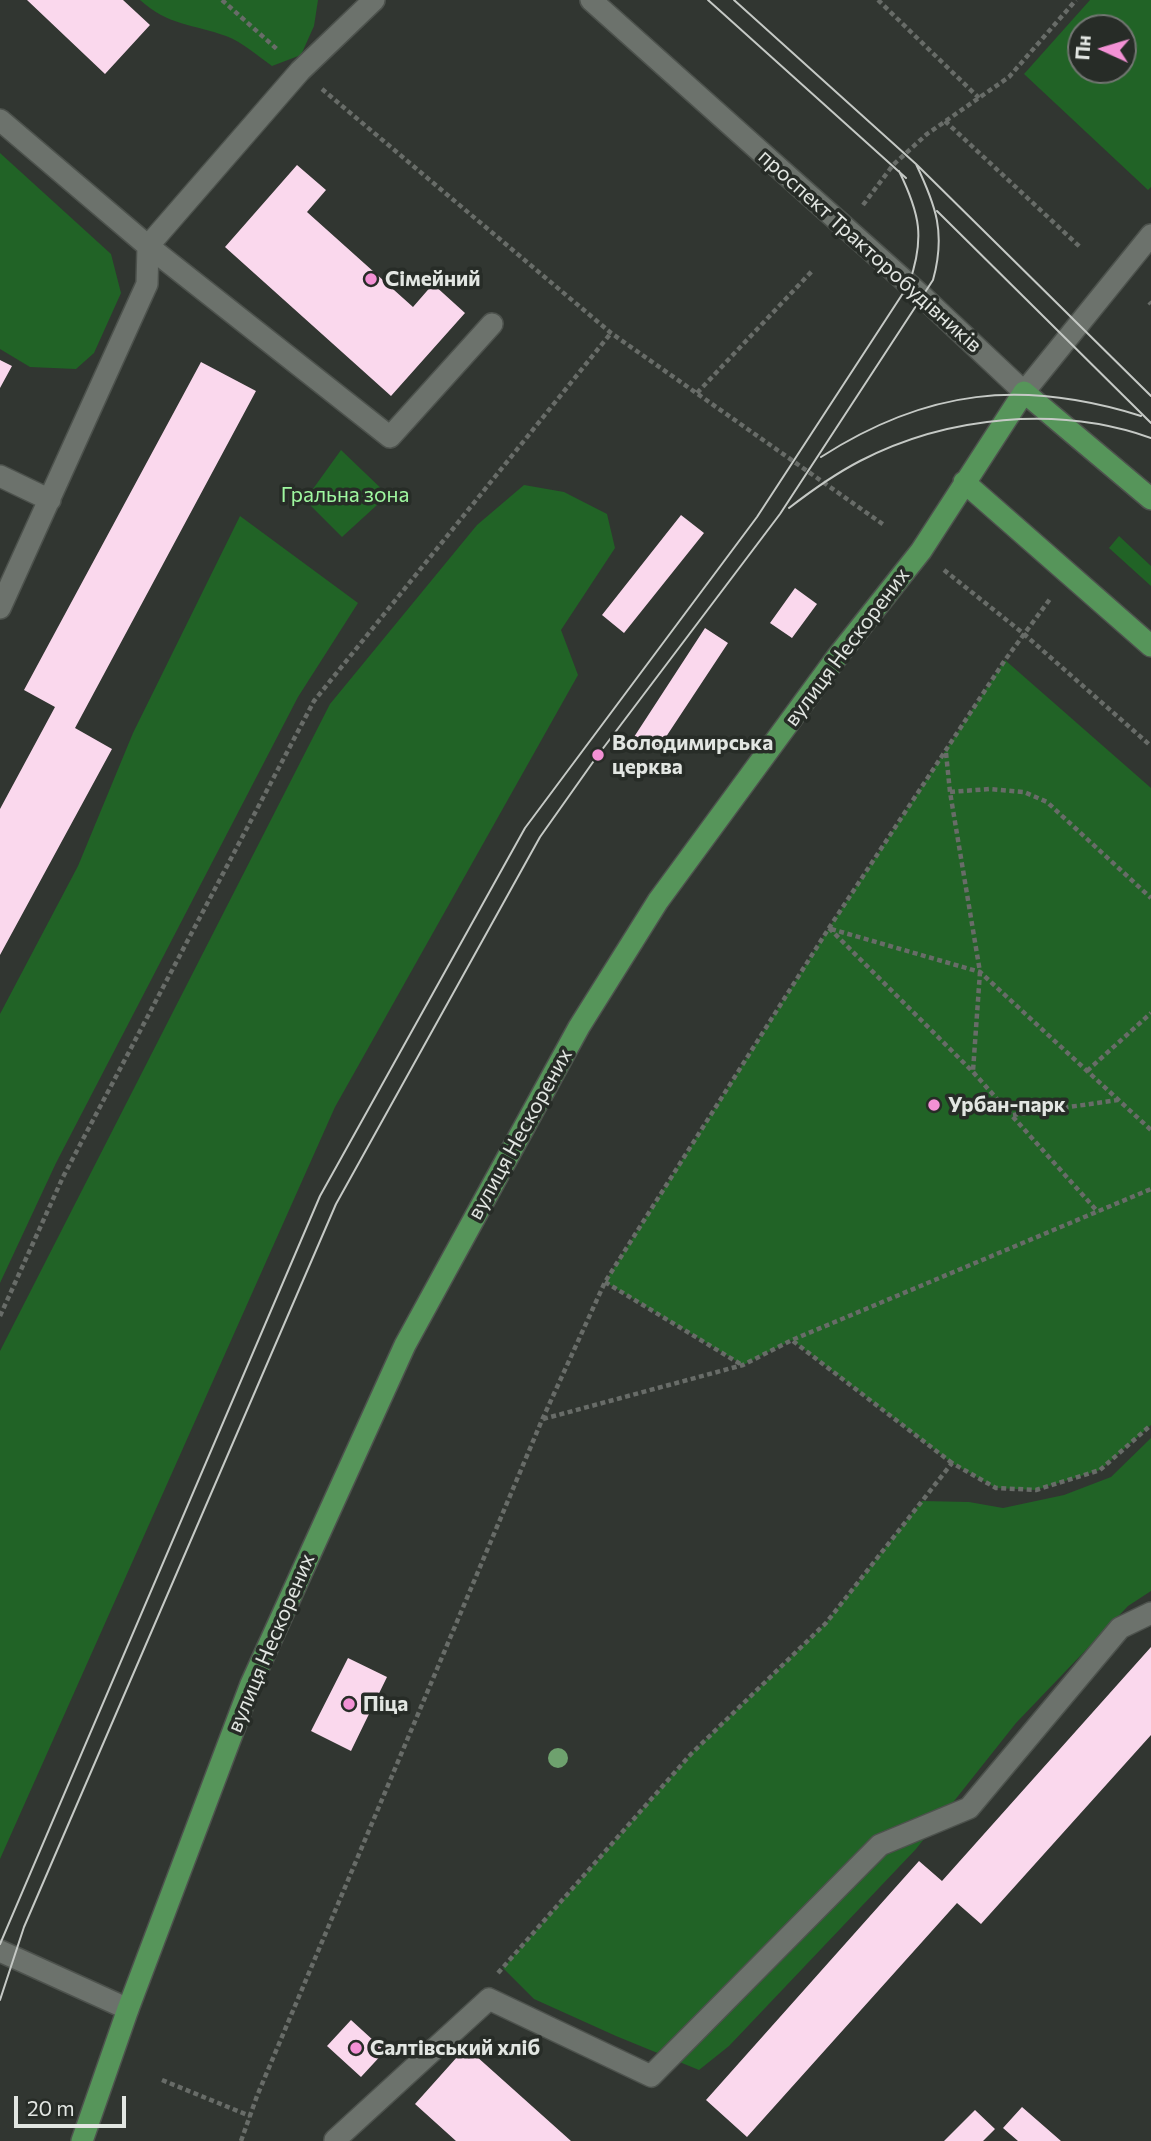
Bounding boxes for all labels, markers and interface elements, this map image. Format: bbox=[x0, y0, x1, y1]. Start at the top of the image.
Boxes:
north arrow bbox=[1067, 14, 1137, 84]
text: Пн bbox=[1070, 34, 1095, 61]
street label: проспект Тракторобудівників bbox=[753, 144, 987, 358]
place label: Сімейний bbox=[385, 266, 481, 292]
marker: Сімейний bbox=[363, 271, 379, 287]
park label: Гральна зона bbox=[281, 482, 409, 508]
street label: вулиця Нескорених bbox=[779, 563, 915, 731]
place label: Володимирська церква bbox=[612, 730, 773, 780]
marker: Володимирська церква bbox=[590, 747, 606, 763]
street label: вулиця Нескорених bbox=[463, 1044, 577, 1224]
place label: Урбан-парк bbox=[948, 1092, 1066, 1118]
marker: Урбан-парк bbox=[926, 1097, 942, 1113]
street label: вулиця Нескорених bbox=[222, 1550, 320, 1736]
place label: Піца bbox=[363, 1691, 408, 1717]
marker: Піца bbox=[341, 1696, 357, 1712]
place label: Салтівський хліб bbox=[370, 2035, 540, 2061]
marker: Салтівський хліб bbox=[348, 2040, 364, 2056]
scale bar bbox=[18, 2082, 130, 2126]
text: 20 m bbox=[27, 2095, 75, 2120]

